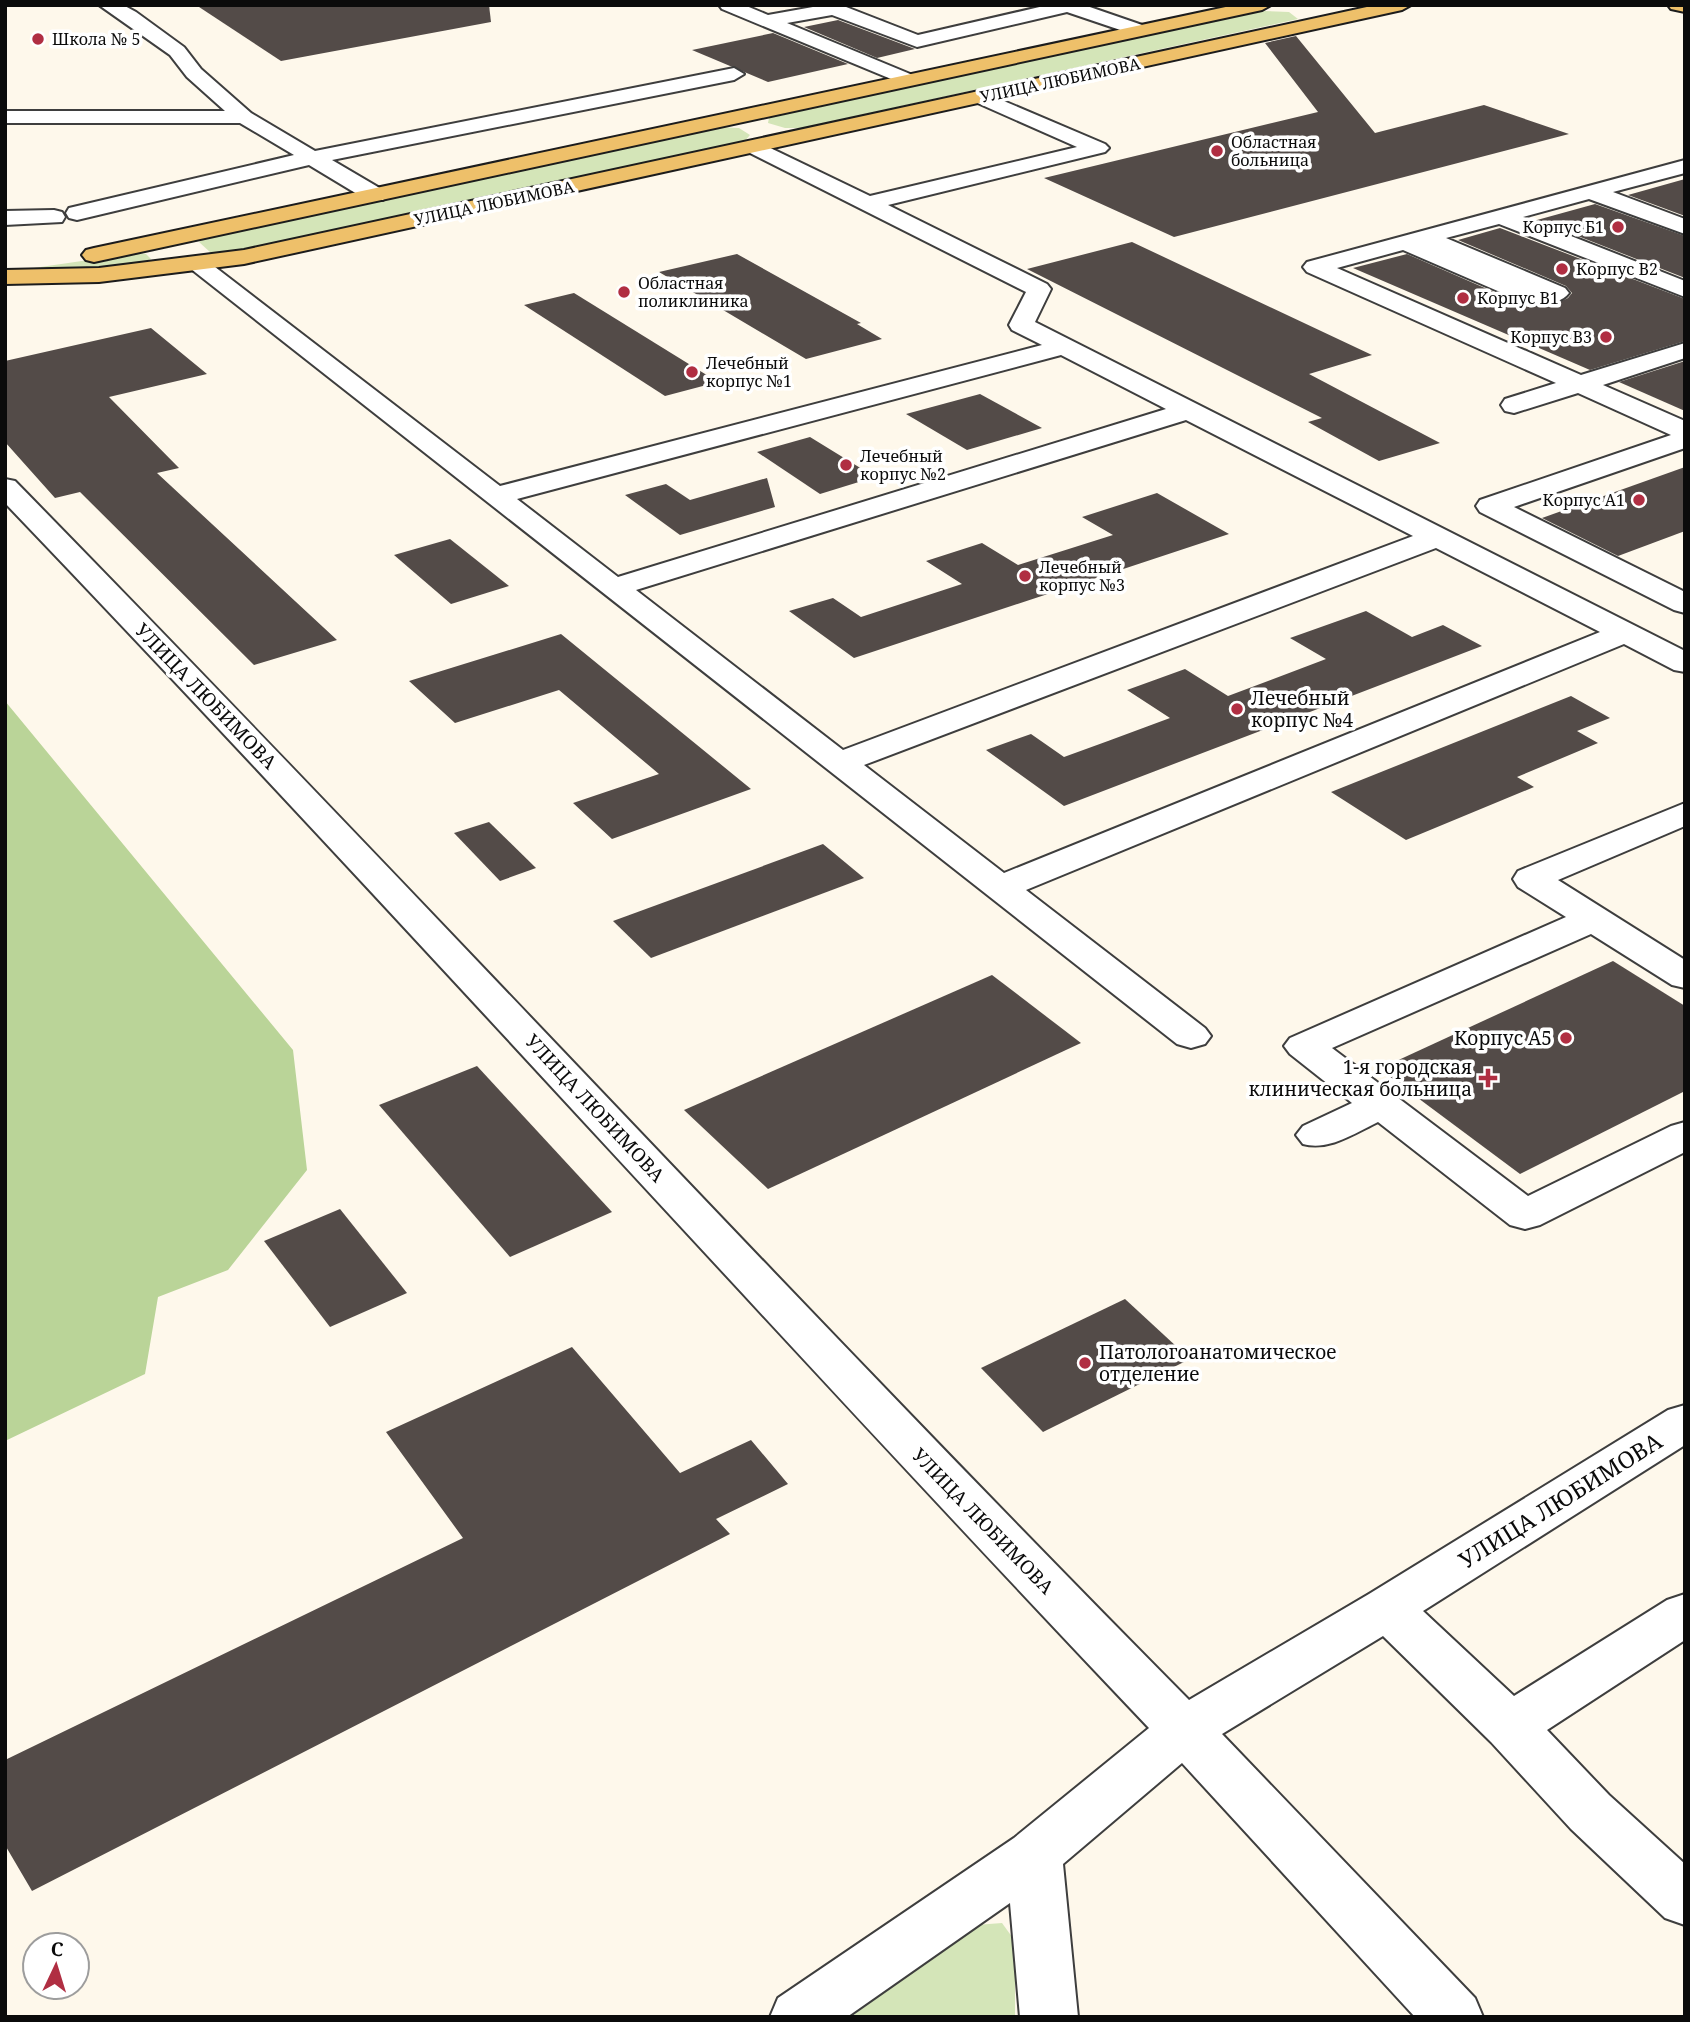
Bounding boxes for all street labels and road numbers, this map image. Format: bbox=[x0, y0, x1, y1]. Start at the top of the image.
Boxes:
street label: УЛИЦА ЛЮБИМОВА bbox=[978, 52, 1143, 108]
street label: УЛИЦА ЛЮБИМОВА bbox=[412, 175, 577, 231]
street label: УЛИЦА ЛЮБИМОВА bbox=[129, 617, 283, 775]
street label: УЛИЦА ЛЮБИМОВА bbox=[520, 1028, 671, 1188]
street label: УЛИЦА ЛЮБИМОВА bbox=[1452, 1424, 1668, 1576]
street label: УЛИЦА ЛЮБИМОВА bbox=[906, 1442, 1060, 1600]

